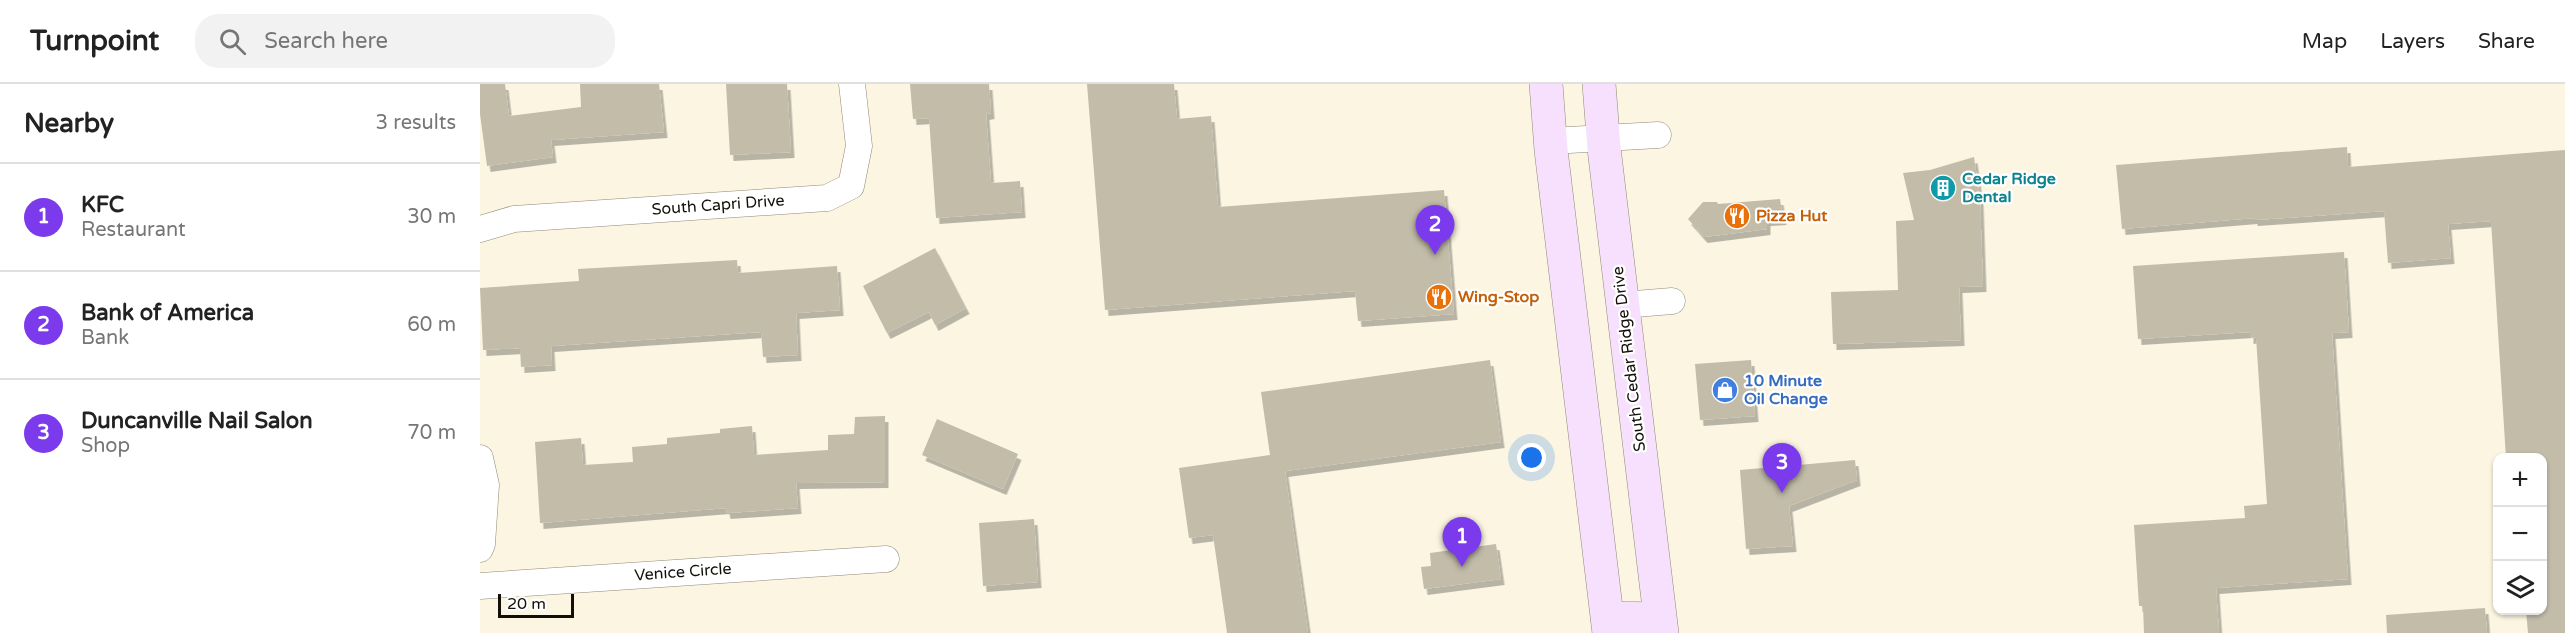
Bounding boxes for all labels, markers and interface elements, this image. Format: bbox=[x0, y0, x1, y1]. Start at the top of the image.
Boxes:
search box bbox=[195, 14, 615, 68]
text: Turnpoint bbox=[30, 24, 159, 58]
icon: search bbox=[216, 25, 249, 58]
text: Search here bbox=[264, 28, 388, 54]
text: Map bbox=[2302, 29, 2347, 54]
text: Layers bbox=[2380, 29, 2445, 54]
text: Share bbox=[2478, 29, 2535, 54]
text: Nearby bbox=[24, 108, 114, 139]
text: 3 results bbox=[376, 111, 456, 135]
place label: Cedar Ridge Dental bbox=[1962, 169, 2056, 207]
building icon: Cedar Ridge Dental bbox=[1928, 173, 1958, 203]
street label: South Capri Drive bbox=[651, 190, 785, 220]
text: KFC bbox=[81, 192, 124, 218]
restaurant icon: Pizza Hut bbox=[1722, 201, 1752, 231]
text: 1 bbox=[37, 205, 50, 229]
text: 30 m bbox=[407, 205, 456, 229]
pin: 2 bbox=[1416, 206, 1454, 255]
place label: Pizza Hut bbox=[1756, 206, 1828, 226]
text: Restaurant bbox=[81, 218, 186, 242]
street label: South Cedar Ridge Drive bbox=[1608, 265, 1650, 453]
restaurant icon: Wing-Stop bbox=[1424, 282, 1454, 312]
place label: Wing-Stop bbox=[1458, 287, 1539, 307]
text: Bank of America bbox=[81, 300, 254, 326]
text: 2 bbox=[37, 313, 50, 337]
text: 60 m bbox=[407, 313, 456, 337]
text: Bank bbox=[81, 326, 129, 350]
place label: 10 Minute Oil Change bbox=[1744, 371, 1828, 409]
shop icon: 10 Minute Oil Change bbox=[1710, 375, 1740, 405]
text: Duncanville Nail Salon bbox=[81, 408, 313, 434]
text: 3 bbox=[37, 421, 50, 445]
text: 70 m bbox=[407, 421, 456, 445]
text: Shop bbox=[81, 434, 130, 458]
your location bbox=[1517, 443, 1546, 472]
pin: 3 bbox=[1762, 444, 1802, 493]
map controls bbox=[2493, 453, 2547, 615]
button: + bbox=[2493, 453, 2547, 507]
button: − bbox=[2493, 507, 2547, 561]
pin: 1 bbox=[1442, 518, 1482, 567]
street label: Venice Circle bbox=[634, 559, 732, 585]
button: layers bbox=[2493, 561, 2547, 615]
scale bar bbox=[498, 591, 574, 618]
text: 20 m bbox=[507, 594, 546, 614]

